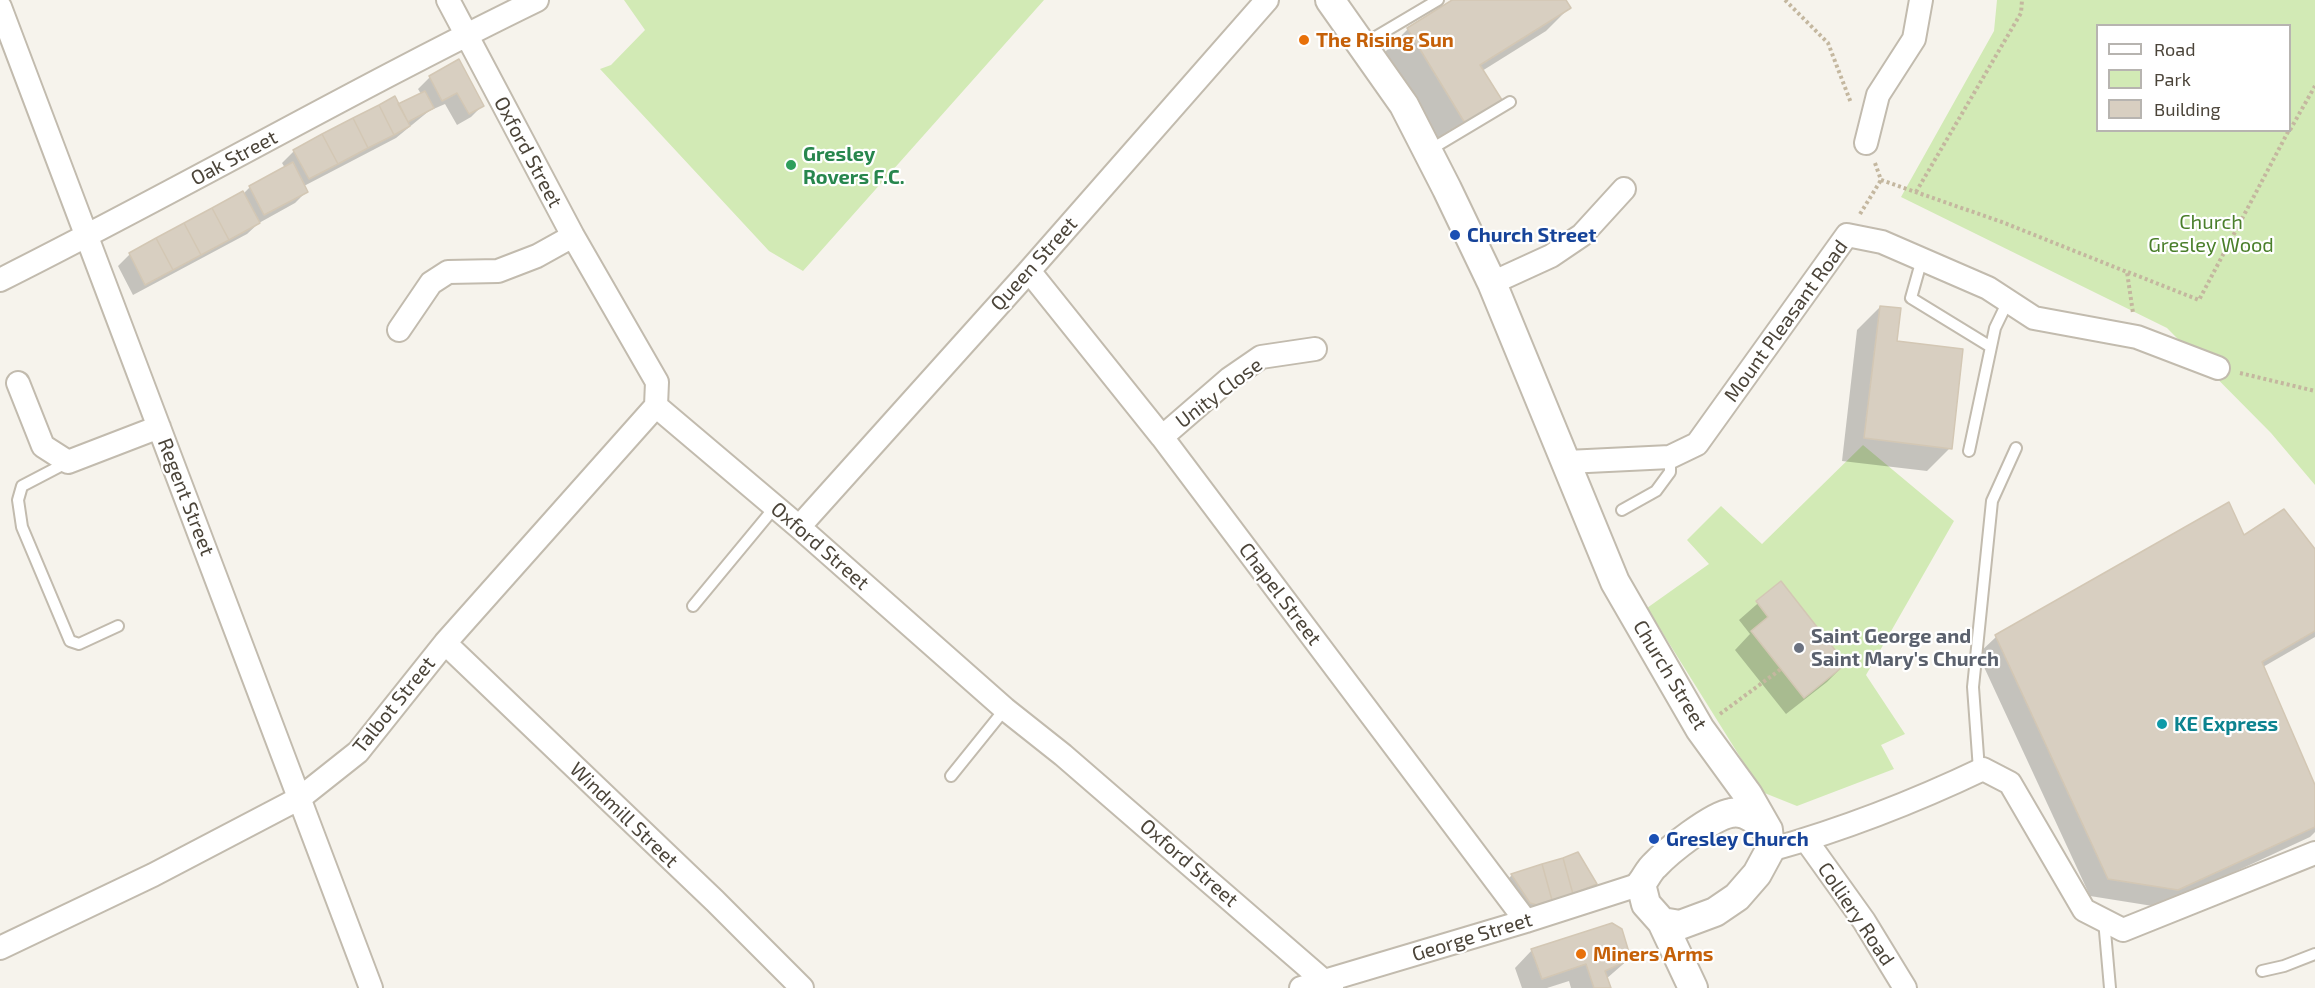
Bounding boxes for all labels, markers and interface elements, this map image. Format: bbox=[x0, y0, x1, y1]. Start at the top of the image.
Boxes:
legend bbox=[2096, 24, 2291, 132]
place label: The Rising Sun bbox=[1316, 28, 1454, 52]
marker: The Rising Sun bbox=[1297, 33, 1311, 47]
text: Road bbox=[2154, 38, 2195, 60]
text: Park bbox=[2154, 68, 2191, 90]
street label: Oxford Street bbox=[489, 92, 567, 212]
text: Building bbox=[2154, 98, 2221, 120]
street label: Oak Street bbox=[187, 125, 281, 191]
place label: Gresley Rovers F.C. bbox=[803, 142, 905, 189]
marker: Gresley Rovers F.C. bbox=[784, 158, 798, 172]
park label: Church Gresley Wood bbox=[2148, 210, 2274, 257]
street label: Queen Street bbox=[986, 212, 1082, 316]
place label: Church Street bbox=[1467, 223, 1597, 247]
marker: Church Street bbox=[1448, 228, 1462, 242]
street label: Mount Pleasant Road bbox=[1719, 235, 1853, 407]
street label: Unity Close bbox=[1171, 353, 1267, 433]
street label: Regent Street bbox=[153, 435, 219, 559]
street label: Oxford Street bbox=[766, 497, 874, 595]
street label: Chapel Street bbox=[1234, 538, 1326, 650]
street label: Church Street bbox=[1628, 616, 1712, 734]
place label: Saint George and Saint Mary's Church bbox=[1811, 624, 1999, 671]
marker: Saint George and Saint Mary's Church bbox=[1792, 641, 1806, 655]
street label: Talbot Street bbox=[348, 652, 440, 758]
place label: KE Express bbox=[2174, 712, 2278, 736]
marker: KE Express bbox=[2155, 717, 2169, 731]
street label: Windmill Street bbox=[565, 757, 683, 873]
street label: Oxford Street bbox=[1135, 814, 1243, 912]
place label: Gresley Church bbox=[1666, 827, 1809, 851]
marker: Gresley Church bbox=[1647, 832, 1661, 846]
street label: Colliery Road bbox=[1813, 858, 1899, 970]
street label: George Street bbox=[1409, 907, 1535, 967]
place label: Miners Arms bbox=[1593, 942, 1713, 966]
marker: Miners Arms bbox=[1574, 947, 1588, 961]

